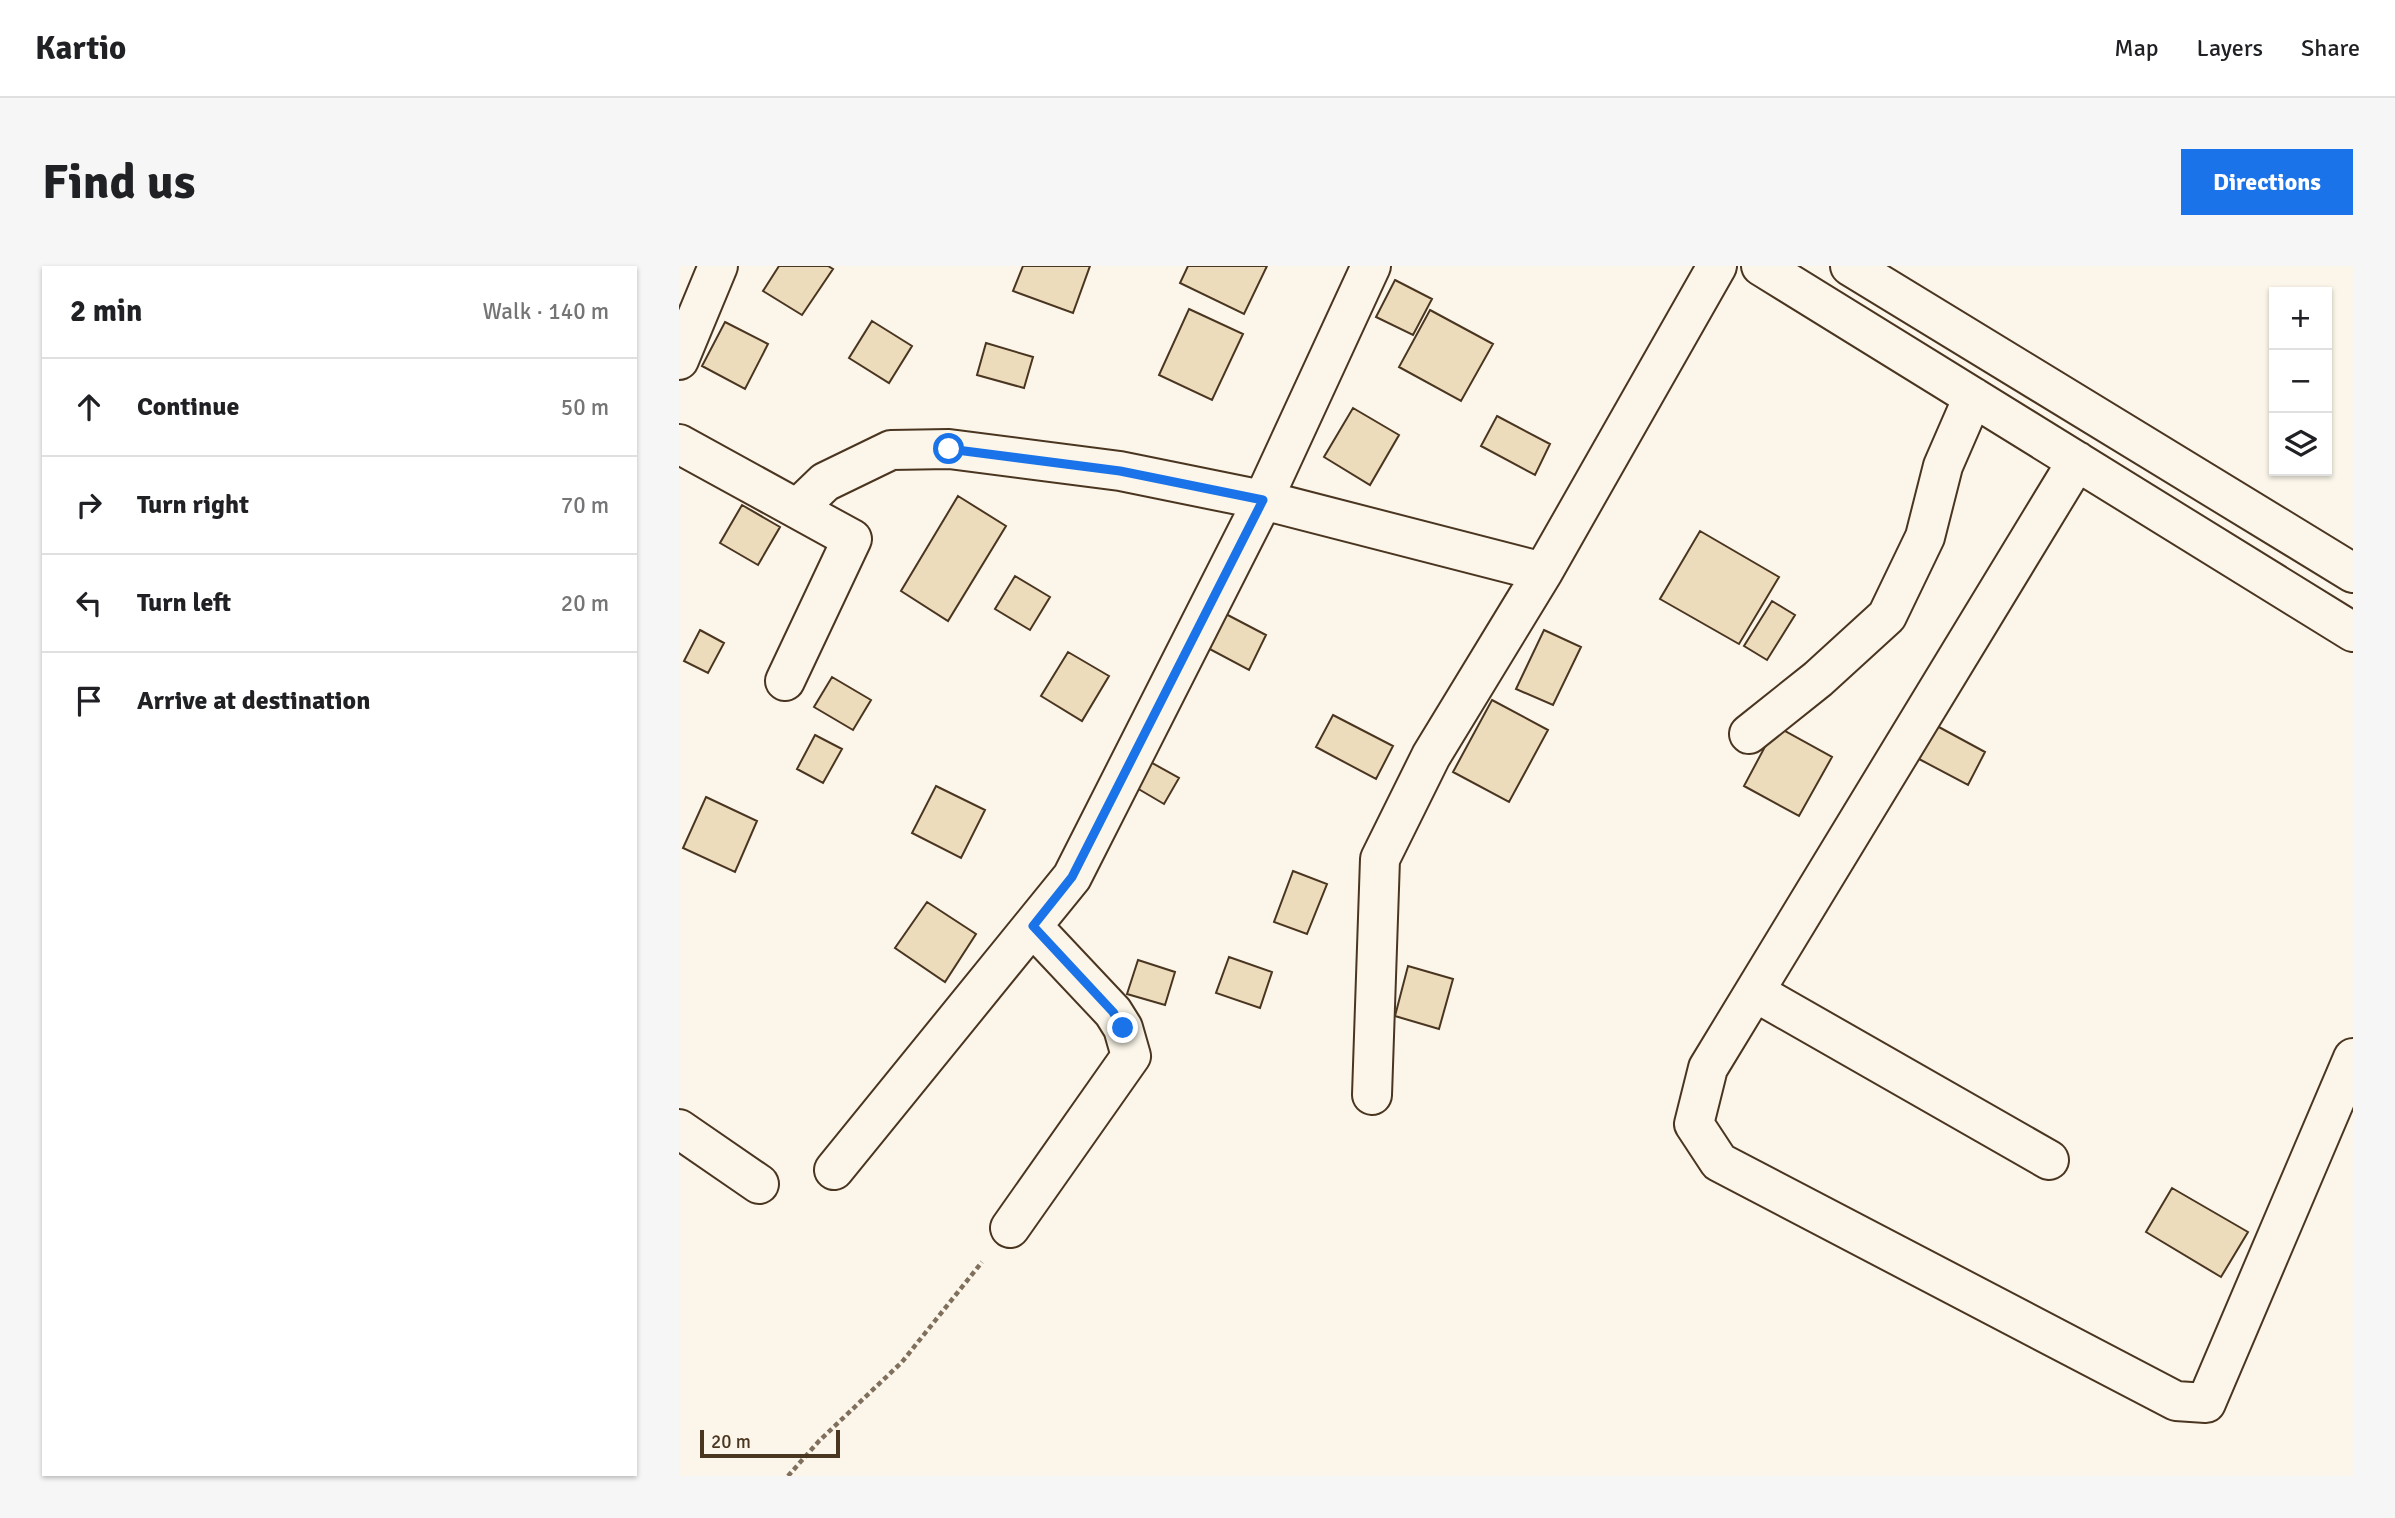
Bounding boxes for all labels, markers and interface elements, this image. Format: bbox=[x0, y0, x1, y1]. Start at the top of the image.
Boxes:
text: Kartio bbox=[35, 28, 126, 69]
text: Map bbox=[2114, 33, 2159, 63]
text: Layers bbox=[2197, 33, 2263, 63]
text: Share bbox=[2301, 33, 2360, 63]
button: Directions bbox=[2181, 149, 2353, 215]
text: Find us bbox=[42, 152, 195, 212]
map controls bbox=[2269, 287, 2332, 476]
button: + bbox=[2269, 287, 2332, 350]
text: 2 min bbox=[70, 293, 142, 330]
text: Walk · 140 m bbox=[483, 297, 609, 326]
button: − bbox=[2269, 350, 2332, 413]
icon: ahead bbox=[70, 388, 108, 426]
text: Continue bbox=[137, 391, 239, 423]
text: 50 m bbox=[561, 393, 609, 422]
button: layers bbox=[2269, 413, 2332, 476]
route start bbox=[933, 433, 964, 464]
icon: right bbox=[70, 486, 108, 524]
text: Turn right bbox=[137, 489, 249, 521]
text: 70 m bbox=[561, 491, 609, 520]
icon: left bbox=[70, 584, 108, 622]
text: Turn left bbox=[137, 587, 231, 619]
text: 20 m bbox=[561, 589, 609, 618]
icon: arrive bbox=[70, 682, 108, 720]
text: Arrive at destination bbox=[137, 685, 370, 717]
route end bbox=[1107, 1012, 1138, 1043]
scale bar bbox=[700, 1427, 840, 1459]
text: 20 m bbox=[711, 1430, 751, 1454]

